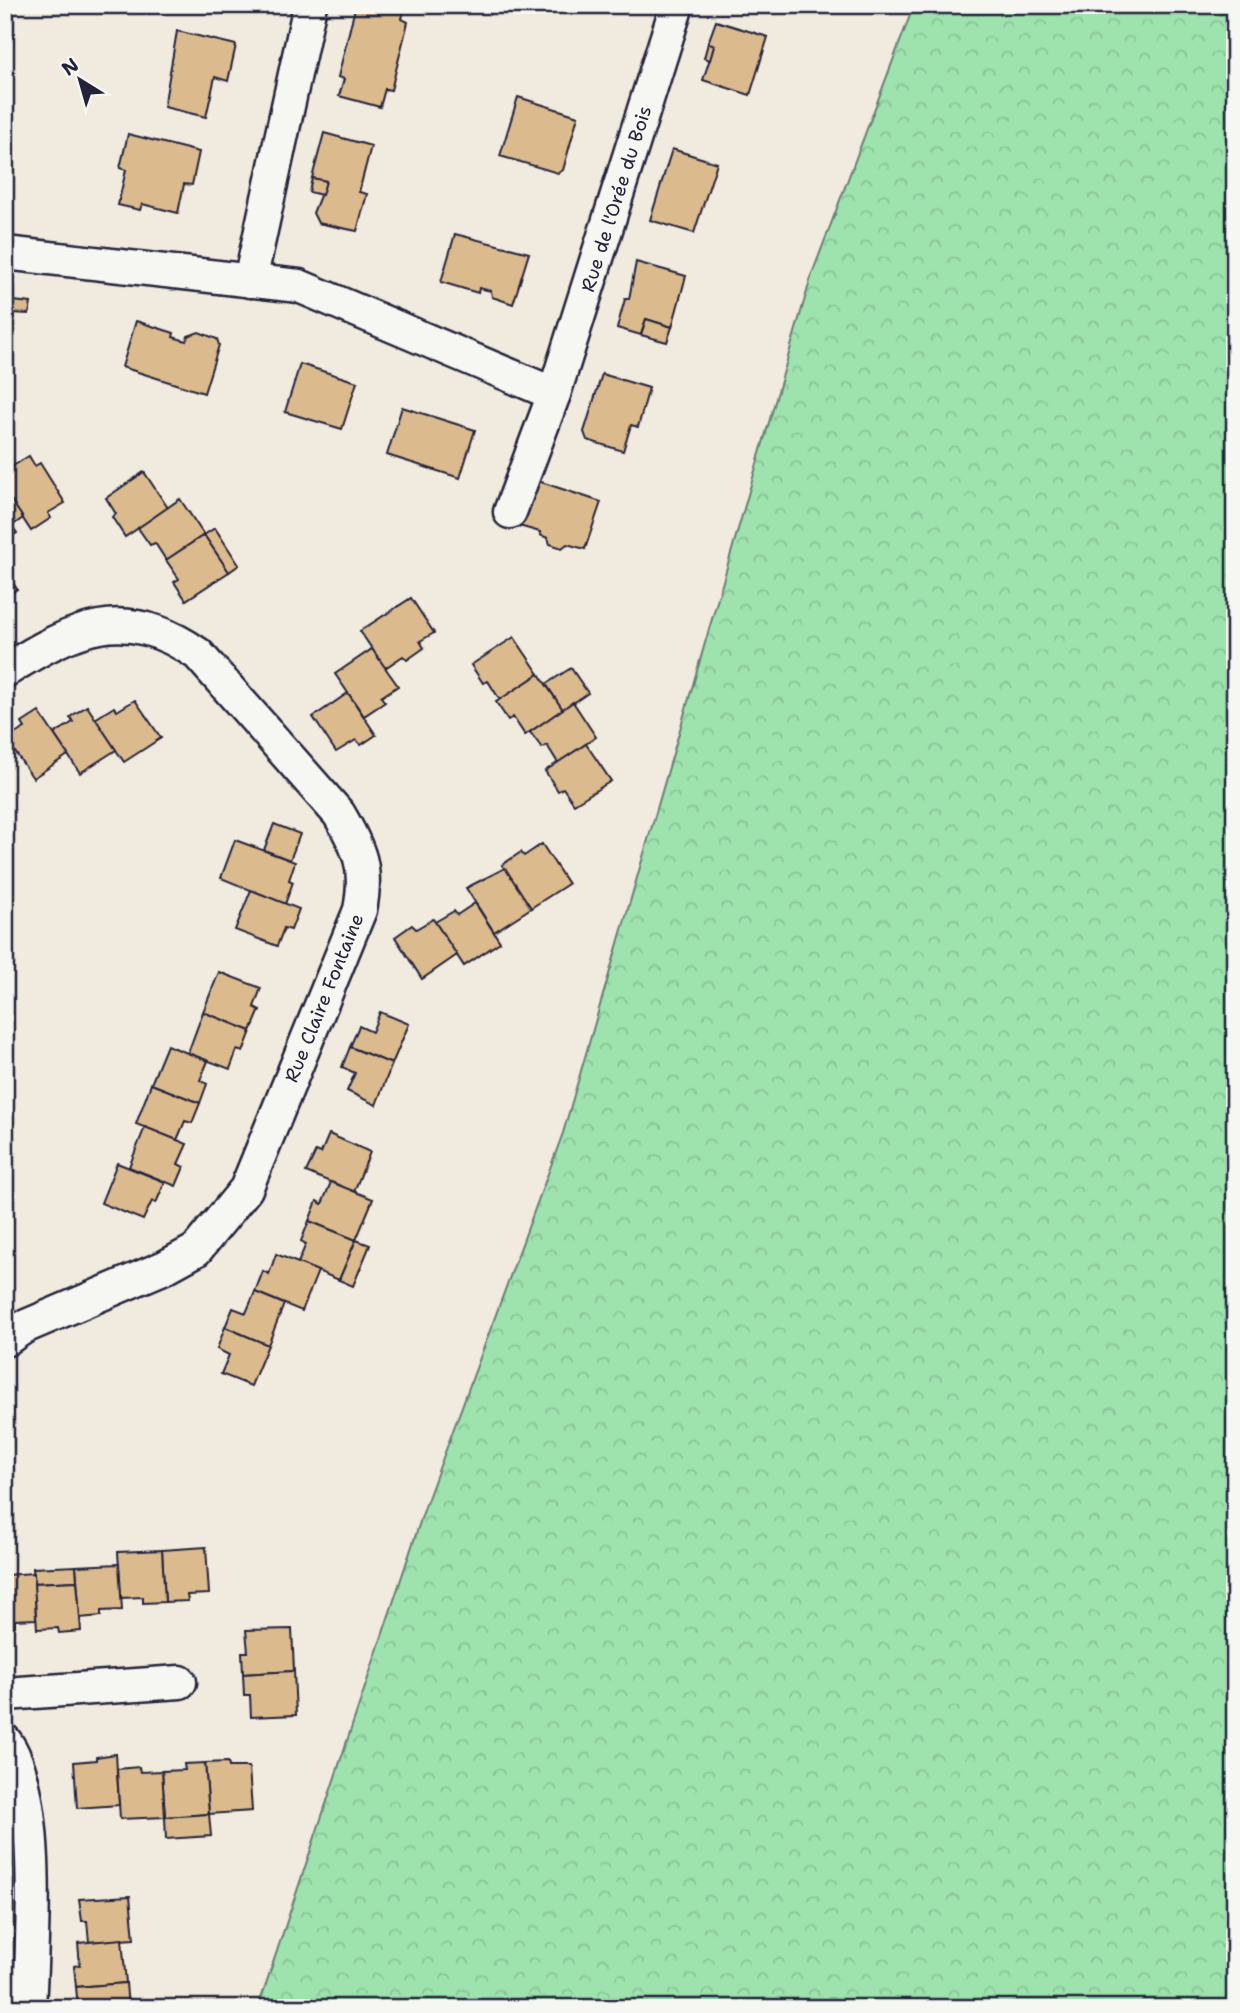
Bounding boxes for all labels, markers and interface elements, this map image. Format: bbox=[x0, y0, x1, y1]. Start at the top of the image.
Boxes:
north arrow bbox=[46, 46, 116, 116]
text: N bbox=[57, 52, 84, 81]
street label: Rue de l'Orée du Bois bbox=[575, 102, 657, 295]
street label: Rue Claire Fontaine bbox=[279, 910, 369, 1086]

